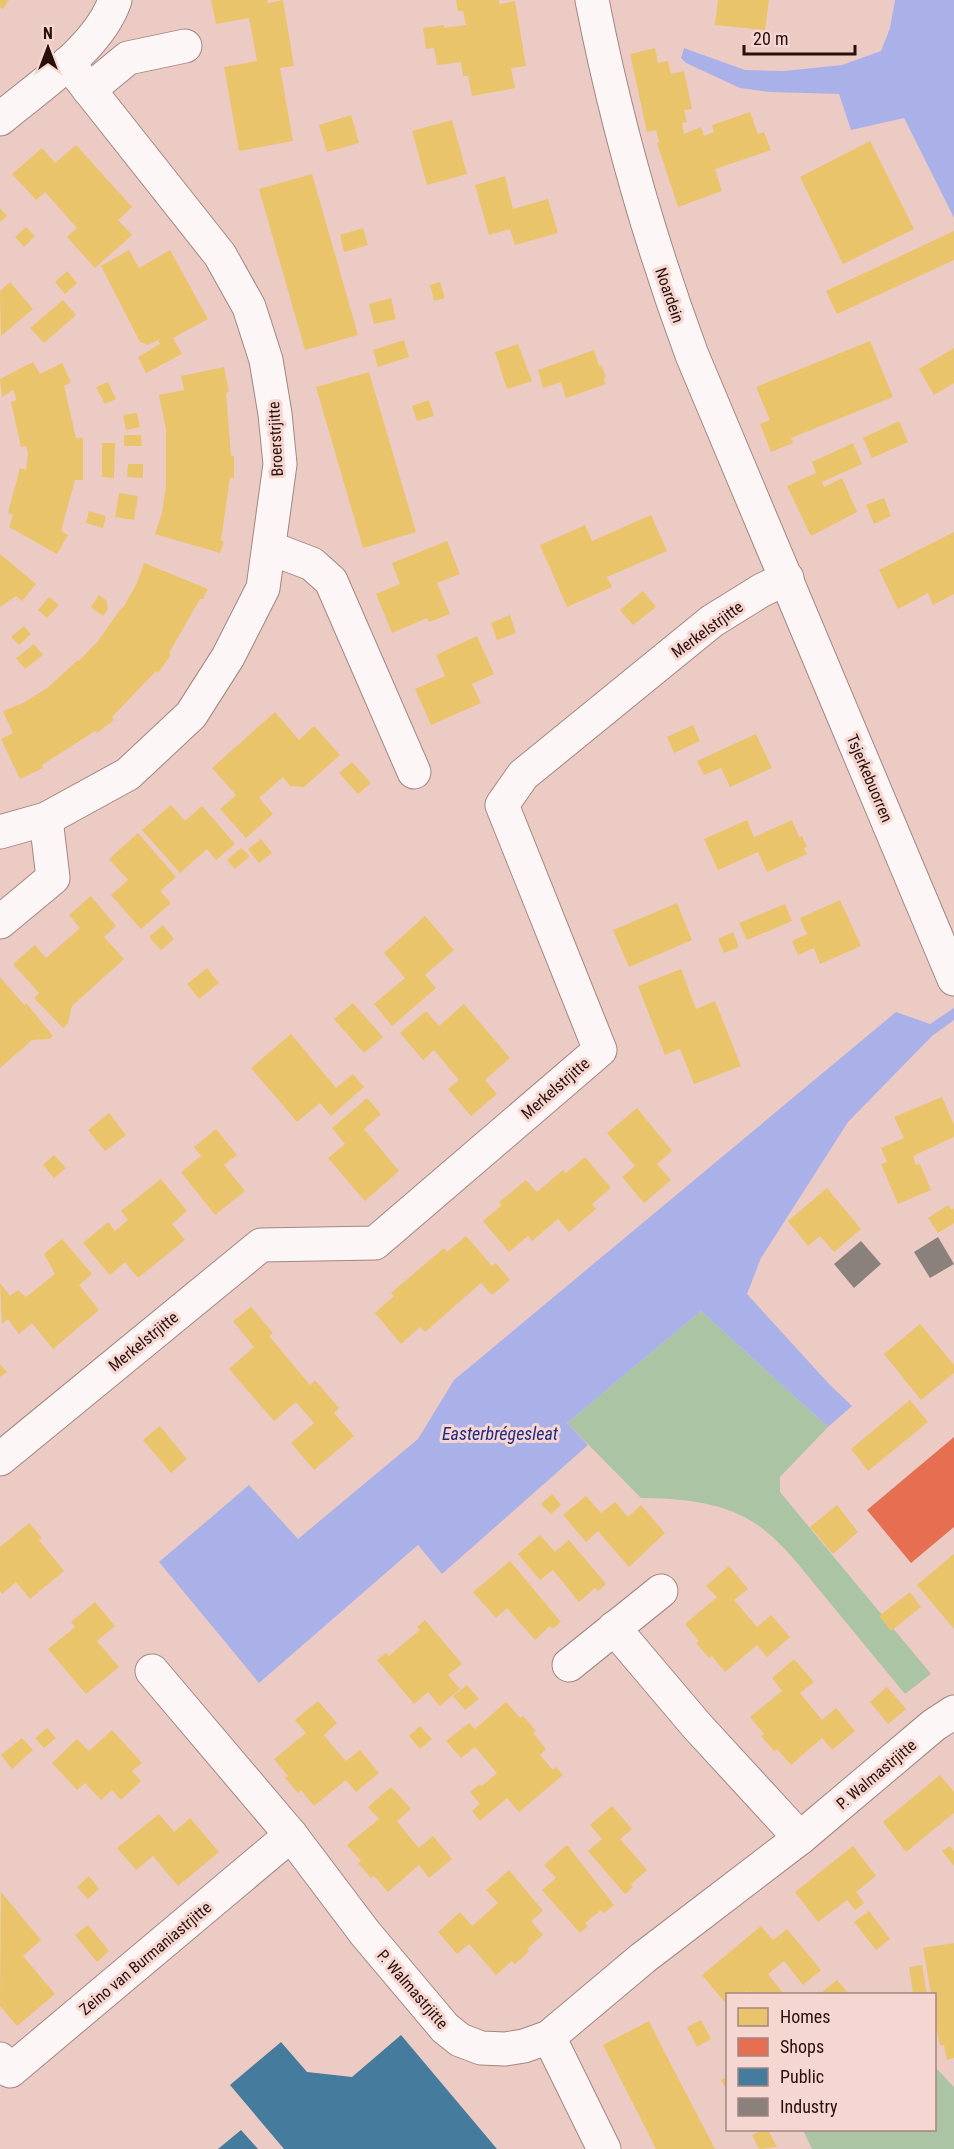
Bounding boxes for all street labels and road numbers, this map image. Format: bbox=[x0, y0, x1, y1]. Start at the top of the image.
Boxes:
street label: Noardein bbox=[651, 265, 688, 325]
street label: Broerstrjitte bbox=[264, 401, 287, 477]
street label: Merkelstrjitte bbox=[668, 597, 747, 662]
street label: Tsjerkebuorren bbox=[842, 731, 897, 825]
street label: Merkelstrjitte bbox=[517, 1054, 593, 1123]
street label: Merkelstrjitte bbox=[105, 1308, 182, 1375]
street label: P. Walmastrjitte bbox=[833, 1735, 920, 1813]
street label: Zeino van Burmaniastrjitte bbox=[76, 1898, 215, 2019]
street label: P. Walmastrjitte bbox=[373, 1946, 452, 2033]

